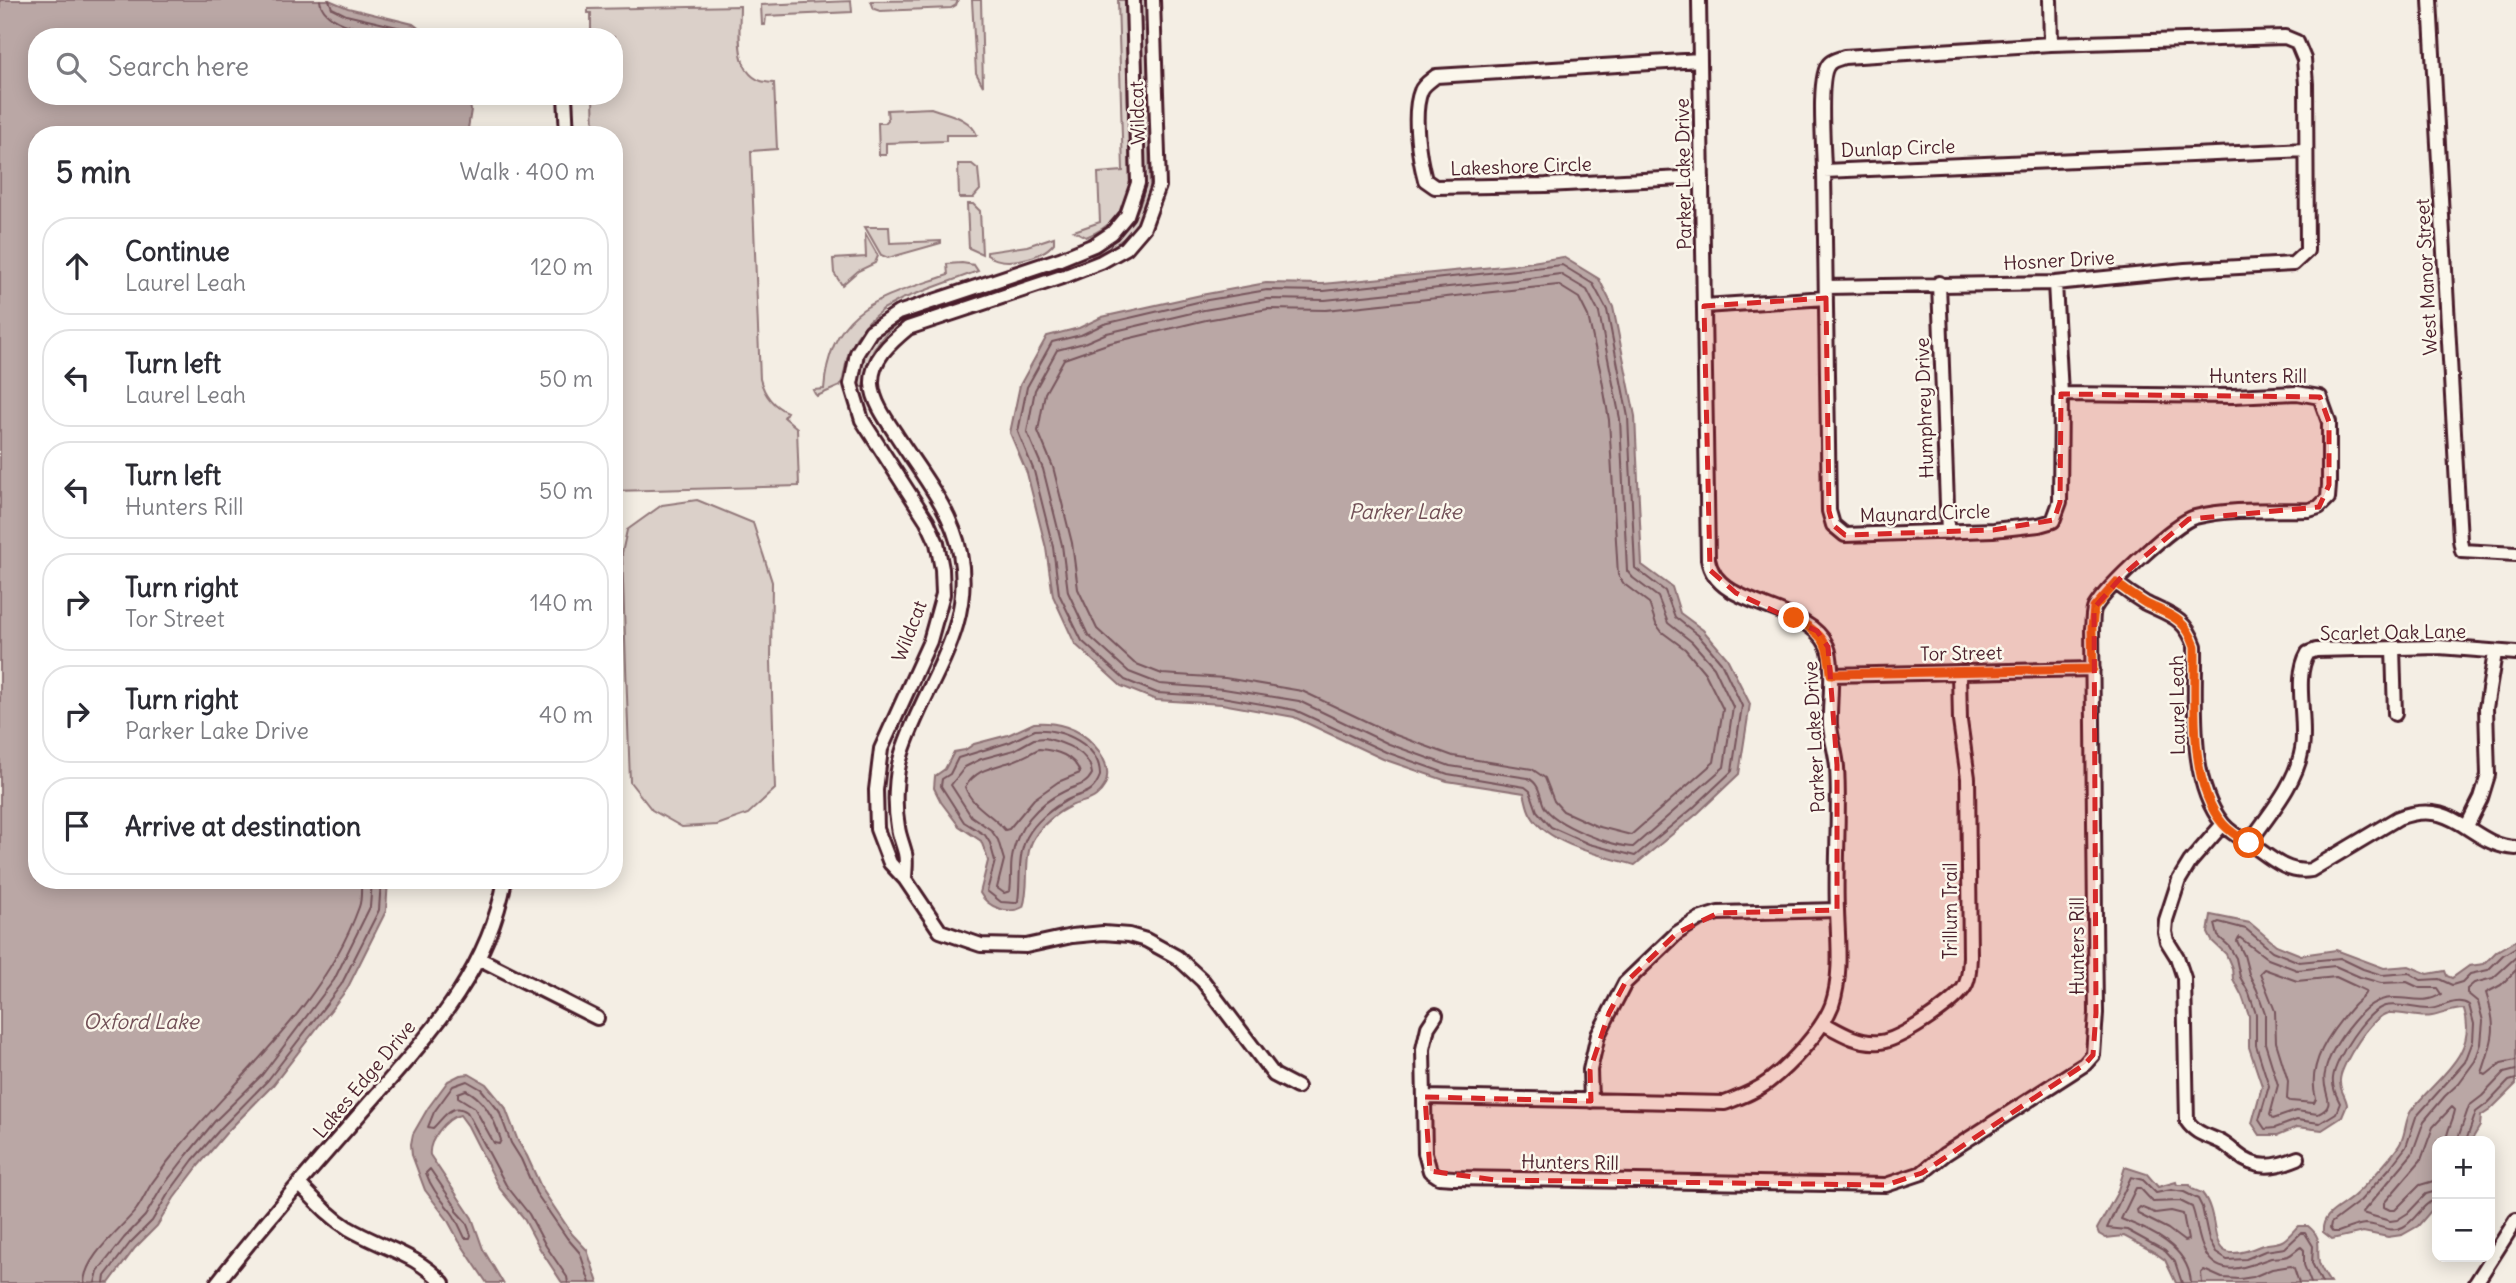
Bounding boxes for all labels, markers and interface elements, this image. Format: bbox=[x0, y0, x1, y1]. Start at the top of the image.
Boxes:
search box bbox=[28, 28, 623, 105]
icon: search bbox=[52, 48, 90, 86]
text: Search here bbox=[108, 50, 249, 83]
street label: Wildcat bbox=[1124, 81, 1150, 145]
street label: Parker Lake Drive bbox=[1670, 98, 1696, 250]
street label: Dunlap Circle bbox=[1840, 134, 1956, 162]
street label: Lakeshore Circle bbox=[1450, 152, 1592, 180]
text: 5 min bbox=[56, 153, 131, 191]
text: Walk · 400 m bbox=[460, 157, 595, 186]
street label: West Manor Street bbox=[2410, 198, 2442, 356]
text: Continue bbox=[125, 235, 230, 268]
street label: Hosner Drive bbox=[2003, 245, 2115, 275]
icon: ahead bbox=[58, 247, 96, 285]
text: 120 m bbox=[530, 252, 593, 281]
text: Laurel Leah bbox=[125, 268, 246, 297]
street label: Humphrey Drive bbox=[1910, 337, 1938, 479]
text: Turn left bbox=[125, 347, 221, 380]
icon: left bbox=[58, 359, 96, 397]
text: 50 m bbox=[539, 364, 593, 393]
street label: Hunters Rill bbox=[2209, 364, 2307, 388]
text: Laurel Leah bbox=[125, 380, 246, 409]
text: Turn left bbox=[125, 459, 221, 492]
icon: left bbox=[58, 471, 96, 509]
text: 50 m bbox=[539, 476, 593, 505]
text: Hunters Rill bbox=[125, 492, 243, 521]
water label: Parker Lake bbox=[1348, 498, 1463, 525]
street label: Maynard Circle bbox=[1859, 499, 1991, 527]
text: Turn right bbox=[125, 571, 238, 604]
icon: right bbox=[58, 583, 96, 621]
text: 140 m bbox=[530, 588, 593, 617]
street label: Wildcat bbox=[886, 597, 932, 665]
route end bbox=[1778, 602, 1809, 633]
text: Tor Street bbox=[125, 604, 225, 633]
street label: Scarlet Oak Lane bbox=[2320, 619, 2466, 645]
street label: Tor Street bbox=[1920, 640, 2002, 666]
street label: Laurel Leah bbox=[2164, 655, 2190, 755]
street label: Parker Lake Drive bbox=[1798, 661, 1830, 813]
text: Turn right bbox=[125, 683, 238, 716]
icon: right bbox=[58, 695, 96, 733]
text: 40 m bbox=[539, 700, 593, 729]
text: Parker Lake Drive bbox=[125, 716, 309, 745]
icon: arrive bbox=[58, 807, 96, 845]
text: Arrive at destination bbox=[125, 810, 361, 843]
route start bbox=[2233, 827, 2264, 858]
street label: Trillum Trail bbox=[1938, 863, 1962, 960]
street label: Hunters Rill bbox=[2065, 897, 2089, 995]
water label: Oxford Lake bbox=[83, 1008, 201, 1035]
street label: Lakes Edge Drive bbox=[308, 1015, 420, 1143]
map controls bbox=[2432, 1136, 2495, 1262]
button: + bbox=[2432, 1136, 2495, 1199]
street label: Hunters Rill bbox=[1521, 1149, 1619, 1175]
button: − bbox=[2432, 1199, 2495, 1262]

